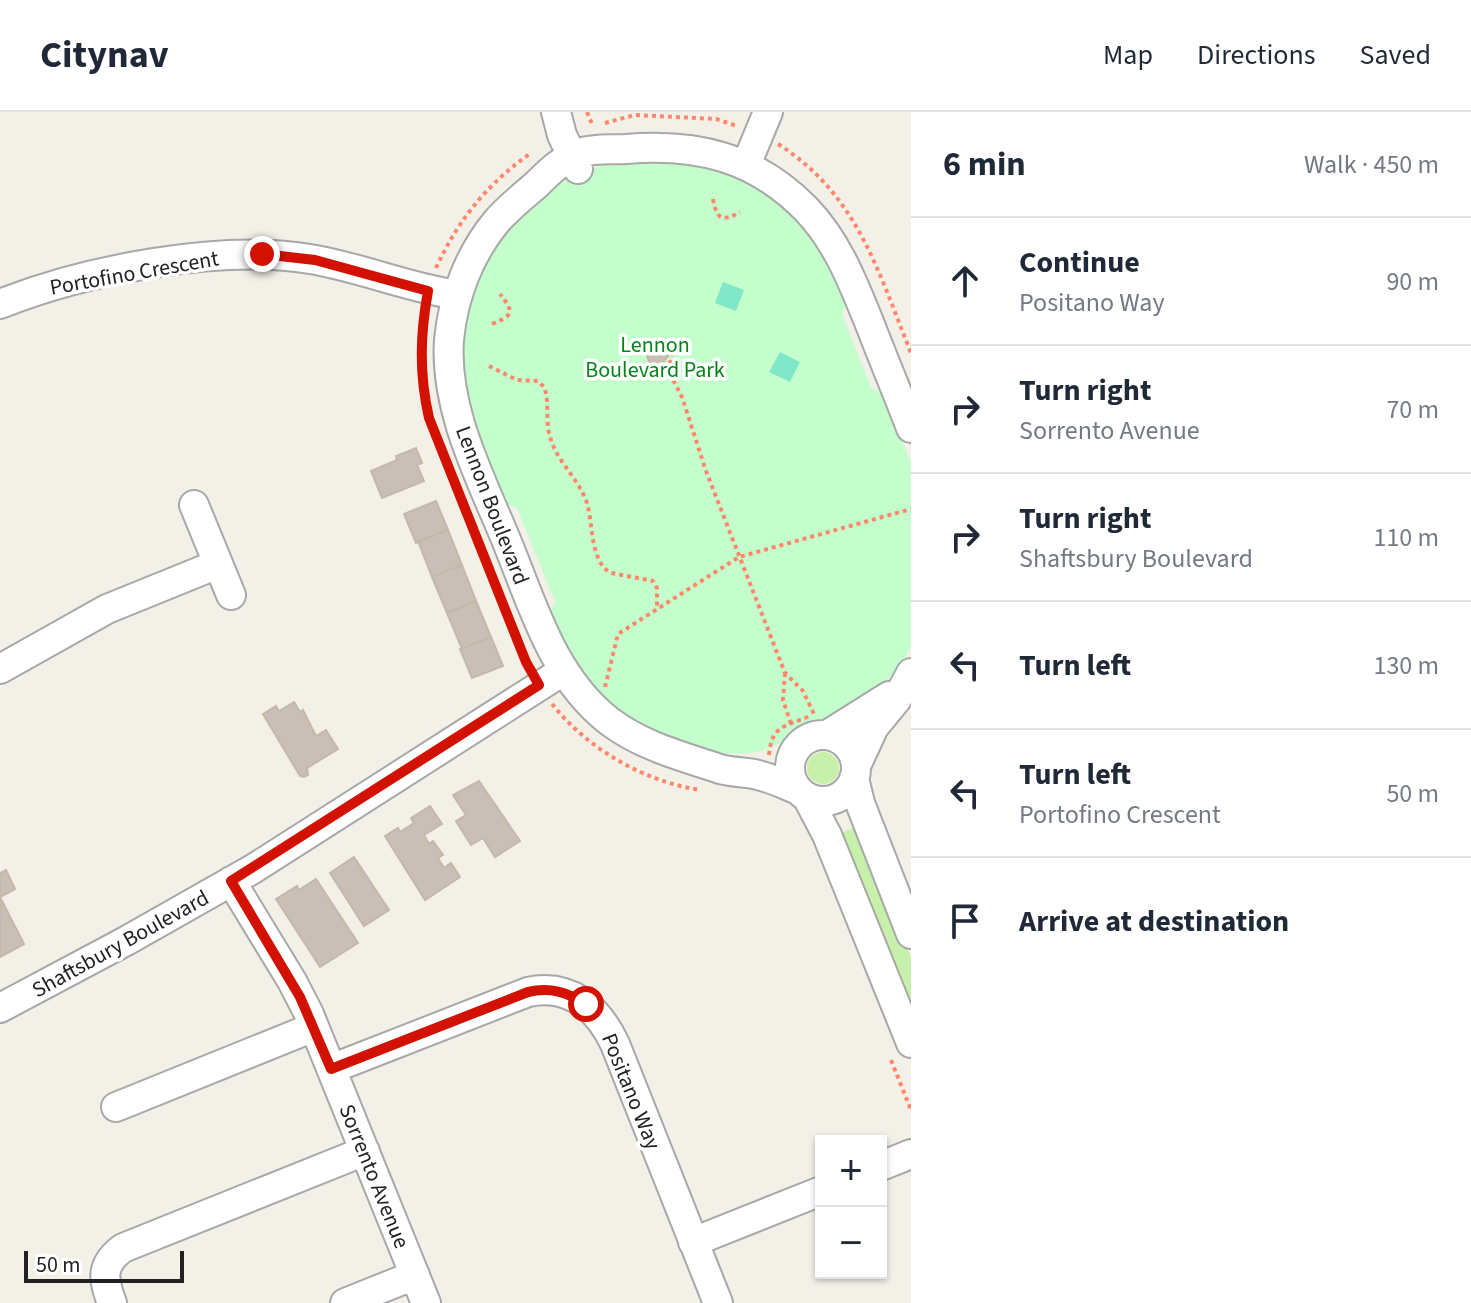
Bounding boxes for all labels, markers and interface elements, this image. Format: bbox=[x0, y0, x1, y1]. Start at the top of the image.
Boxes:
text: Citynav bbox=[40, 28, 169, 82]
text: Map bbox=[1103, 35, 1153, 75]
text: Directions bbox=[1197, 35, 1316, 75]
text: Saved bbox=[1360, 35, 1431, 75]
text: 6 min bbox=[943, 140, 1026, 189]
text: Walk · 450 m bbox=[1304, 146, 1439, 183]
route end bbox=[244, 236, 280, 272]
text: Continue bbox=[1019, 241, 1140, 284]
street label: Portofino Crescent bbox=[47, 242, 222, 304]
icon: ahead bbox=[943, 259, 987, 303]
text: 90 m bbox=[1386, 263, 1439, 300]
text: Positano Way bbox=[1019, 284, 1165, 321]
park label: Lennon Boulevard Park bbox=[585, 329, 725, 386]
text: Turn right bbox=[1019, 369, 1151, 412]
icon: right bbox=[943, 387, 987, 431]
text: 70 m bbox=[1386, 391, 1439, 428]
text: Sorrento Avenue bbox=[1019, 412, 1200, 449]
street label: Lennon Boulevard bbox=[447, 421, 537, 589]
text: Turn right bbox=[1019, 497, 1151, 540]
icon: right bbox=[943, 515, 987, 559]
text: 110 m bbox=[1373, 519, 1439, 556]
text: Shaftsbury Boulevard bbox=[1019, 540, 1253, 577]
icon: left bbox=[943, 643, 987, 687]
text: Turn left bbox=[1019, 644, 1131, 687]
text: 130 m bbox=[1373, 647, 1439, 684]
text: Turn left bbox=[1019, 753, 1131, 796]
icon: left bbox=[943, 771, 987, 815]
text: 50 m bbox=[1386, 775, 1439, 812]
text: Portofino Crescent bbox=[1019, 796, 1221, 833]
street label: Shaftsbury Boulevard bbox=[26, 882, 215, 1006]
icon: arrive bbox=[943, 899, 987, 943]
text: Arrive at destination bbox=[1019, 900, 1289, 943]
route start bbox=[568, 986, 604, 1022]
street label: Positano Way bbox=[593, 1028, 669, 1155]
street label: Sorrento Avenue bbox=[331, 1099, 418, 1253]
map controls bbox=[815, 1135, 887, 1279]
button: + bbox=[815, 1135, 887, 1207]
button: − bbox=[815, 1207, 887, 1279]
scale bar bbox=[24, 1247, 184, 1283]
text: 50 m bbox=[36, 1249, 81, 1281]

